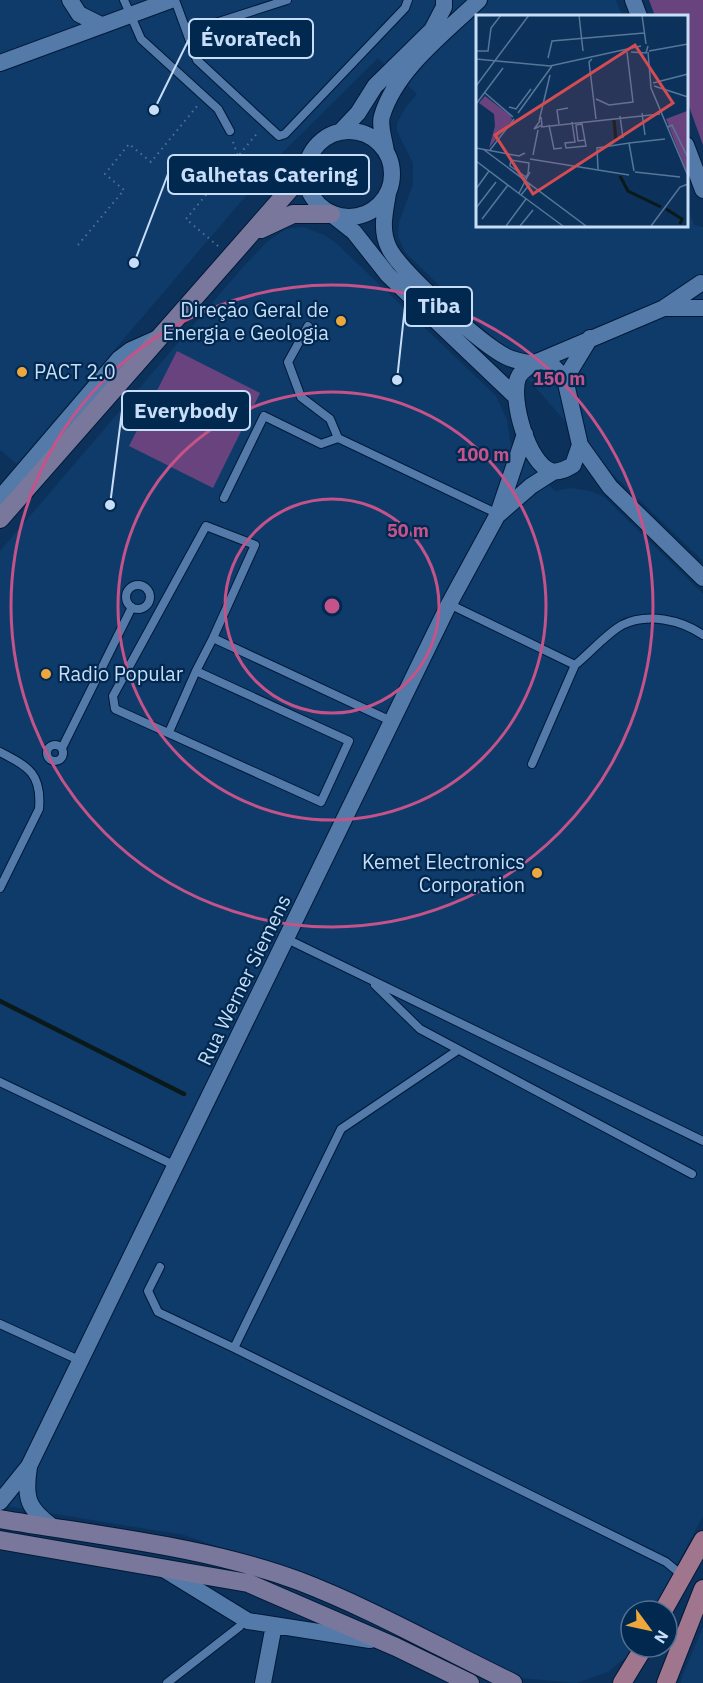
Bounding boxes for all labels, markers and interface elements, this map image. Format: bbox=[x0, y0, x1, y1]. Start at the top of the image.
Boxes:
inset map bbox=[476, 15, 688, 226]
callout: ÉvoraTech bbox=[189, 19, 313, 58]
text: ÉvoraTech bbox=[201, 24, 301, 52]
callout: Galhetas Catering bbox=[168, 155, 369, 194]
text: Galhetas Catering bbox=[180, 160, 358, 188]
callout: Tiba bbox=[405, 287, 472, 326]
text: Tiba bbox=[418, 291, 461, 319]
place label: Direção Geral de Energia e Geologia bbox=[163, 296, 329, 346]
marker: Direção Geral de Energia e Geologia bbox=[334, 314, 348, 328]
place label: PACT 2.0 bbox=[34, 358, 116, 385]
marker: PACT 2.0 bbox=[15, 365, 29, 379]
text: 150 m bbox=[533, 367, 585, 390]
callout: Everybody bbox=[122, 391, 250, 430]
text: Everybody bbox=[134, 396, 239, 424]
text: 100 m bbox=[457, 443, 509, 466]
text: 50 m bbox=[387, 519, 429, 542]
centre of rings bbox=[322, 596, 342, 616]
place label: Radio Popular bbox=[58, 660, 183, 687]
marker: Radio Popular bbox=[39, 667, 53, 681]
place label: Kemet Electronics Corporation bbox=[362, 848, 525, 898]
marker: Kemet Electronics Corporation bbox=[530, 866, 544, 880]
street label: Rua Werner Siemens bbox=[190, 890, 297, 1070]
north arrow bbox=[619, 1599, 679, 1659]
text: N bbox=[650, 1627, 673, 1647]

